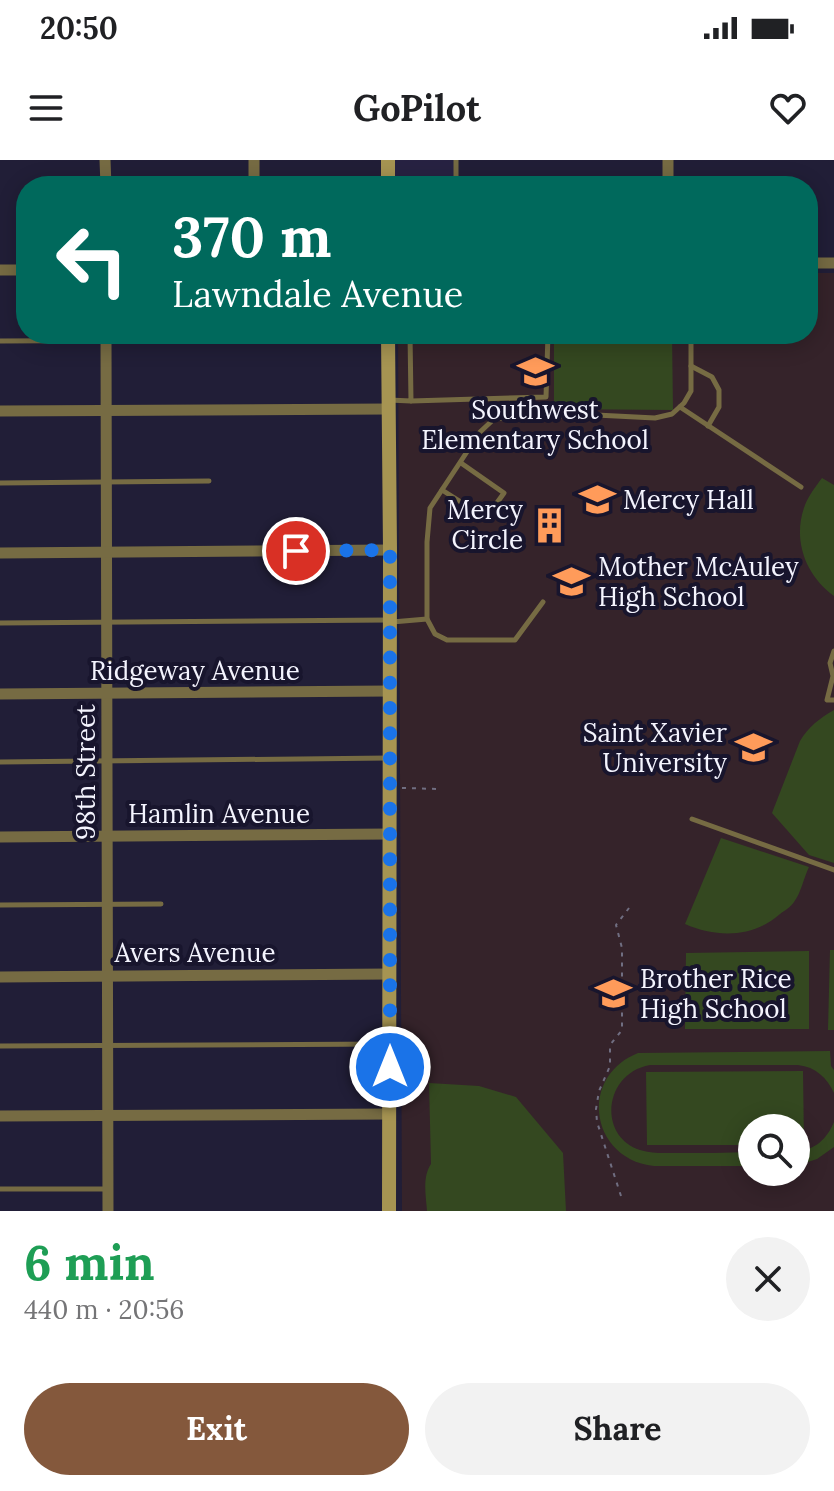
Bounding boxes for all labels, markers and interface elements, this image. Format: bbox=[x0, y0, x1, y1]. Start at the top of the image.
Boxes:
text: 20:50 bbox=[40, 9, 118, 47]
text: GoPilot bbox=[353, 85, 481, 131]
icon: menu bbox=[24, 86, 68, 130]
icon: heart bbox=[766, 86, 810, 130]
text: 370 m bbox=[172, 201, 332, 272]
icon: left bbox=[40, 208, 144, 312]
text: Lawndale Avenue bbox=[172, 271, 463, 317]
school or university icon: Southwest Elementary School bbox=[516, 352, 554, 390]
place label: Southwest Elementary School bbox=[421, 393, 649, 456]
school or university icon: Mercy Hall bbox=[578, 481, 616, 519]
place label: Mercy Hall bbox=[623, 483, 754, 516]
place label: Mercy Circle bbox=[447, 493, 523, 556]
building icon: Mercy Circle bbox=[530, 506, 568, 544]
pin bbox=[262, 517, 330, 585]
icon: arrive bbox=[274, 529, 318, 573]
place label: Mother McAuley High School bbox=[598, 550, 799, 613]
school or university icon: Mother McAuley High School bbox=[553, 563, 591, 601]
street label: Ridgeway Avenue bbox=[90, 654, 300, 687]
street label: 98th Street bbox=[69, 704, 102, 840]
place label: Saint Xavier University bbox=[583, 716, 728, 779]
school or university icon: Saint Xavier University bbox=[734, 729, 772, 767]
street label: Hamlin Avenue bbox=[128, 797, 310, 830]
street label: Avers Avenue bbox=[113, 936, 276, 969]
place label: Brother Rice High School bbox=[640, 962, 792, 1025]
school or university icon: Brother Rice High School bbox=[595, 975, 633, 1013]
position arrow bbox=[348, 1025, 432, 1109]
map controls bbox=[738, 1114, 810, 1186]
button: search bbox=[738, 1114, 810, 1186]
text: 6 min bbox=[24, 1232, 155, 1293]
button: close bbox=[726, 1237, 810, 1321]
text: 440 m · 20:56 bbox=[24, 1293, 184, 1326]
button: Exit bbox=[24, 1383, 409, 1475]
button: Share bbox=[425, 1383, 810, 1475]

